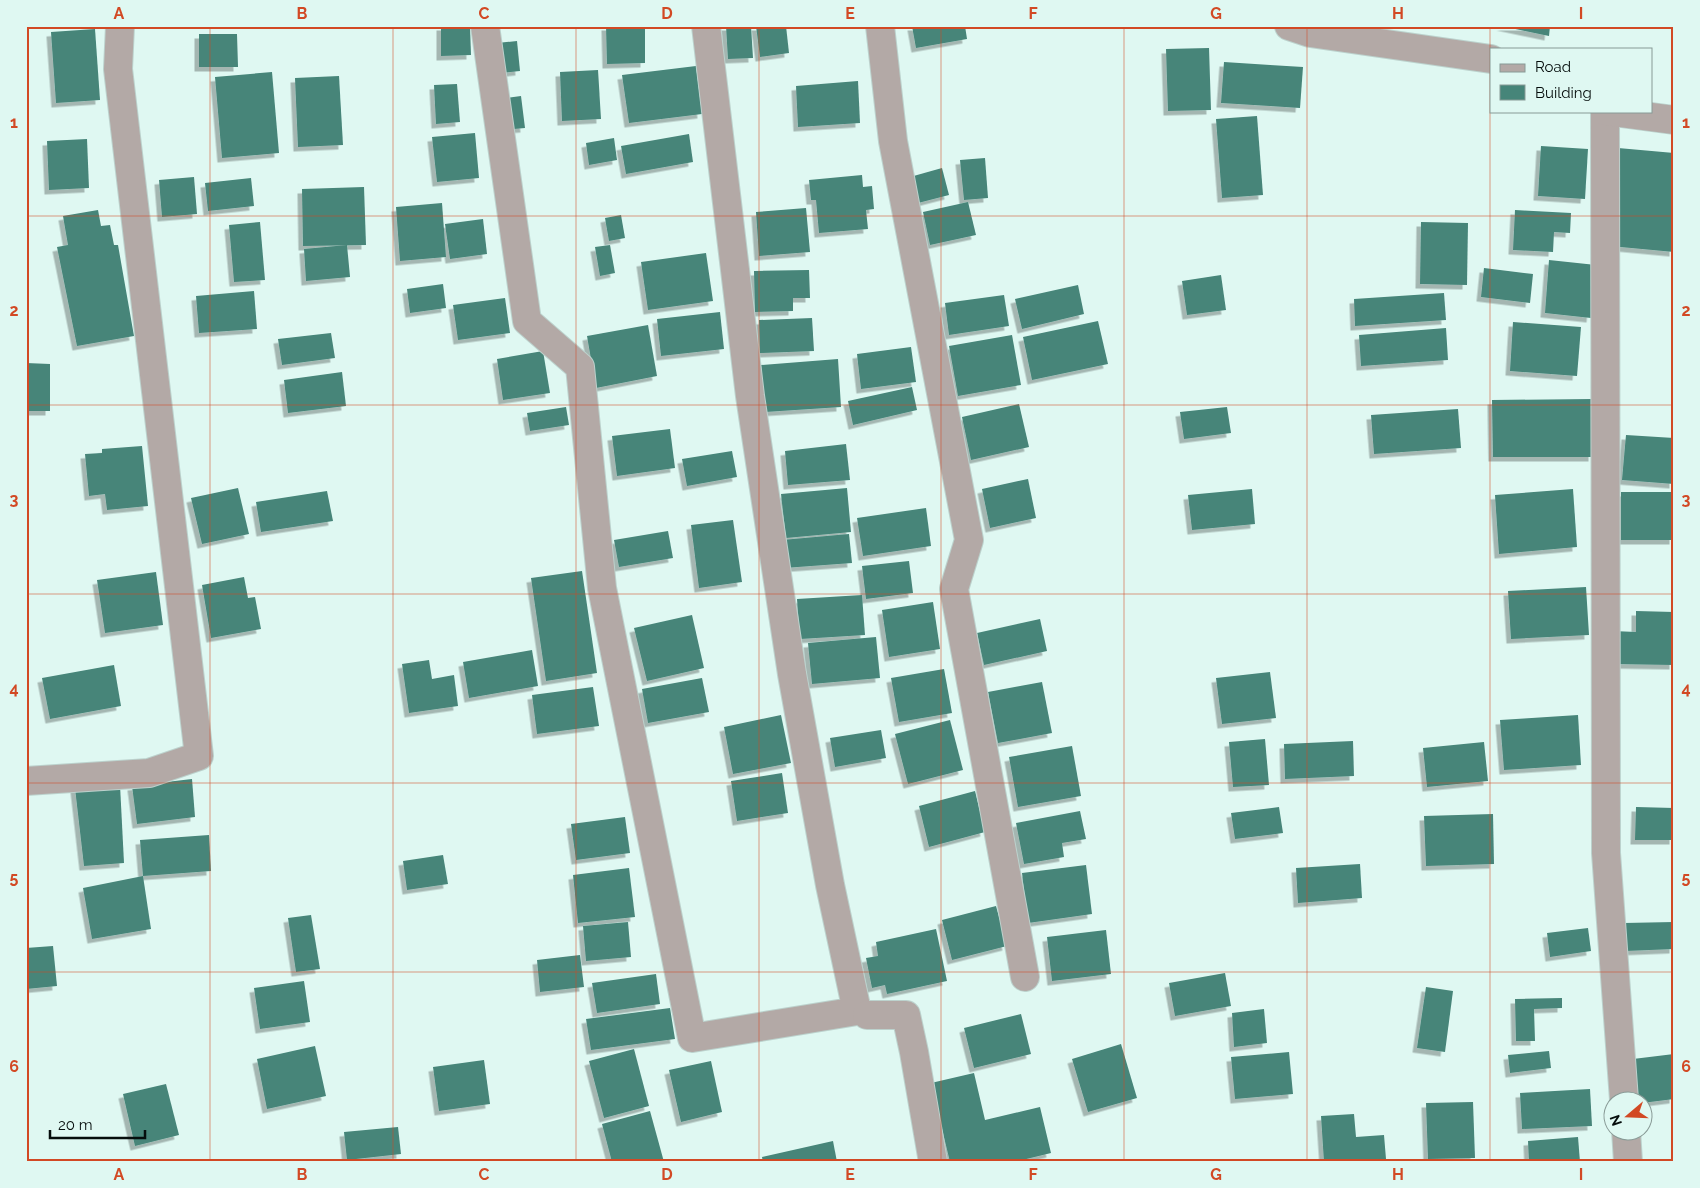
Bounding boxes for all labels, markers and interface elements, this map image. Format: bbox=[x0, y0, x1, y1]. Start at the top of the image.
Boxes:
text: A bbox=[114, 4, 125, 23]
text: B bbox=[297, 4, 308, 23]
text: C bbox=[479, 4, 490, 23]
text: D bbox=[661, 4, 673, 23]
text: E bbox=[845, 4, 855, 23]
text: F bbox=[1028, 4, 1038, 23]
text: G bbox=[1210, 4, 1222, 23]
text: H bbox=[1392, 4, 1404, 23]
text: I bbox=[1579, 4, 1583, 23]
legend bbox=[1490, 48, 1652, 112]
text: Road bbox=[1535, 58, 1571, 76]
text: Building bbox=[1535, 84, 1592, 102]
text: 1 bbox=[10, 113, 18, 132]
text: 1 bbox=[1682, 113, 1690, 132]
text: 2 bbox=[9, 301, 19, 320]
text: 2 bbox=[1681, 301, 1691, 320]
text: 3 bbox=[10, 490, 19, 509]
text: 3 bbox=[1682, 490, 1691, 509]
text: 4 bbox=[9, 679, 19, 698]
text: 4 bbox=[1681, 679, 1691, 698]
text: 5 bbox=[10, 868, 19, 887]
text: 5 bbox=[1682, 868, 1691, 887]
text: 6 bbox=[9, 1057, 19, 1076]
text: 6 bbox=[1681, 1057, 1691, 1076]
north arrow bbox=[1602, 1090, 1652, 1140]
scale bar bbox=[50, 1108, 145, 1140]
text: N bbox=[1606, 1113, 1625, 1128]
text: 20 m bbox=[58, 1116, 93, 1134]
text: A bbox=[114, 1165, 125, 1184]
text: B bbox=[297, 1165, 308, 1184]
text: C bbox=[479, 1165, 490, 1184]
text: D bbox=[661, 1165, 673, 1184]
text: E bbox=[845, 1165, 855, 1184]
text: F bbox=[1028, 1165, 1038, 1184]
text: G bbox=[1210, 1165, 1222, 1184]
text: H bbox=[1392, 1165, 1404, 1184]
text: I bbox=[1579, 1165, 1583, 1184]

